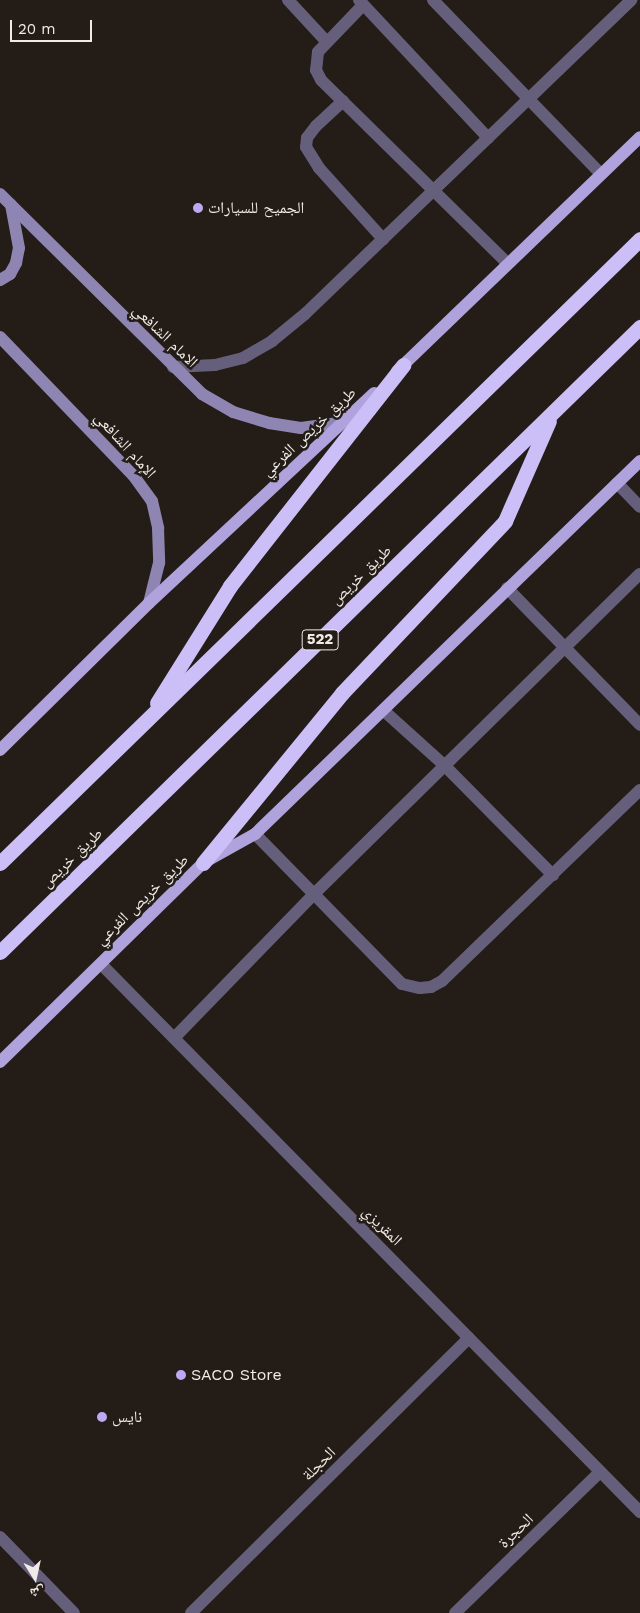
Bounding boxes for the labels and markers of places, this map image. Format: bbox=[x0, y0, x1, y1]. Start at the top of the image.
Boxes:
place label: الجميح للسيارات bbox=[208, 198, 304, 218]
marker: الجميح للسيارات bbox=[192, 202, 204, 214]
place label: SACO Store bbox=[191, 1365, 282, 1385]
marker: SACO Store bbox=[175, 1369, 187, 1381]
place label: نايس bbox=[112, 1407, 142, 1427]
marker: نايس bbox=[96, 1411, 108, 1423]

